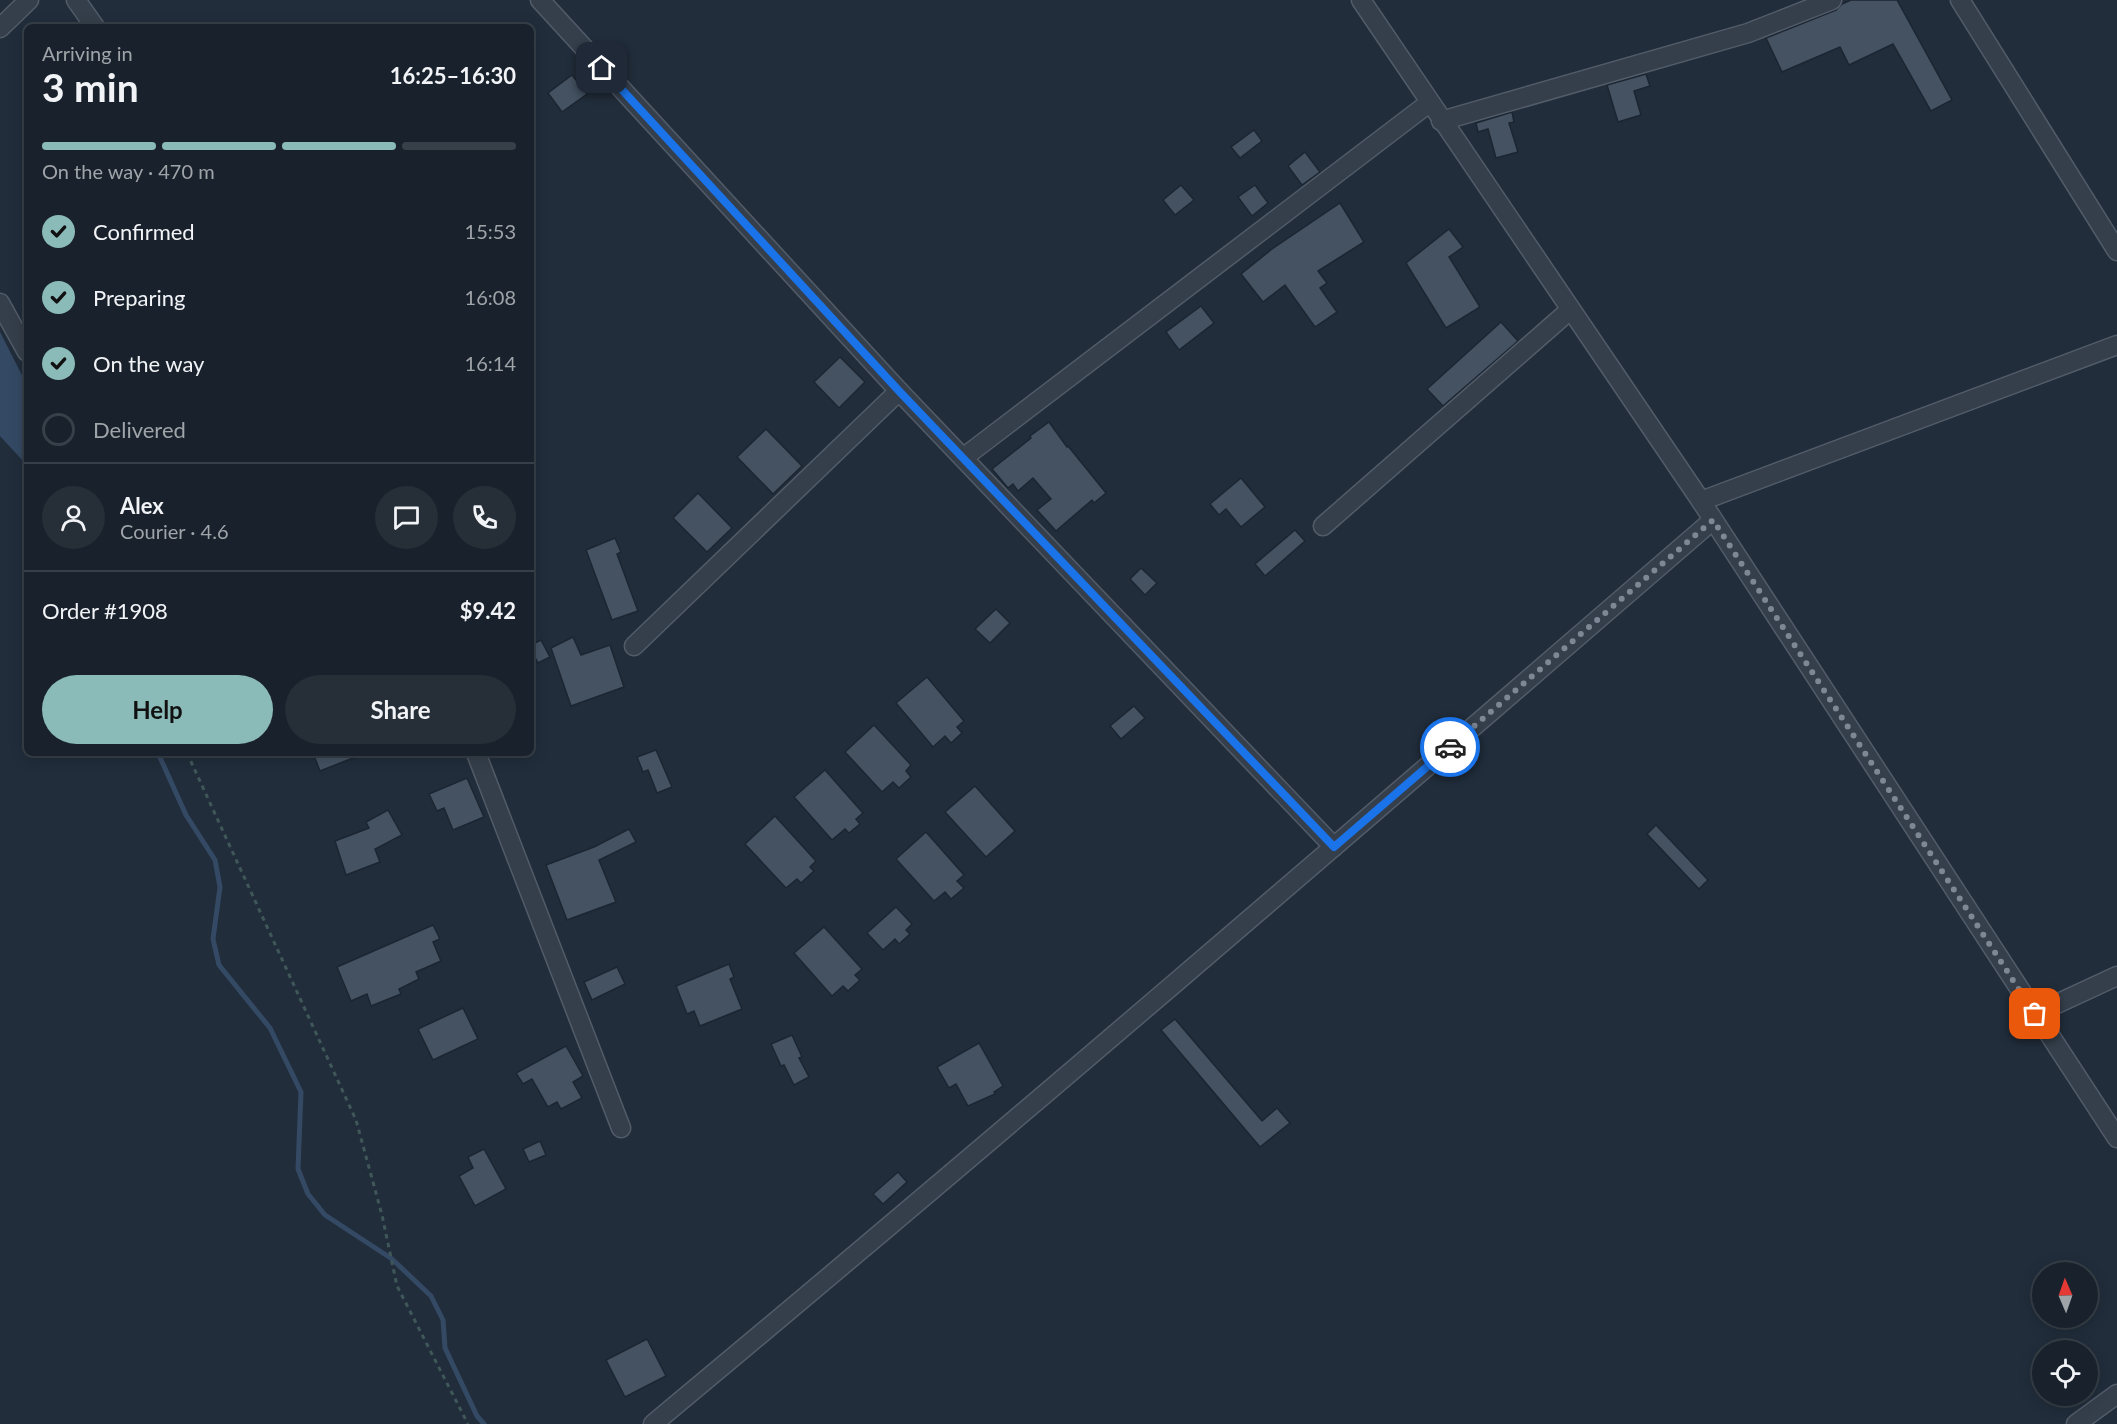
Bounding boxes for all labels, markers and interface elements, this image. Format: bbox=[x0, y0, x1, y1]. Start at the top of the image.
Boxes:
text: Arriving in bbox=[42, 41, 133, 65]
pin bbox=[576, 42, 627, 93]
icon: home bbox=[585, 51, 618, 84]
text: 16:25–16:30 bbox=[390, 62, 516, 89]
text: 3 min bbox=[42, 64, 139, 110]
text: On the way · 470 m bbox=[42, 159, 215, 183]
icon: check bbox=[42, 215, 75, 248]
text: Confirmed bbox=[93, 218, 195, 245]
text: 15:53 bbox=[465, 219, 516, 243]
icon: check bbox=[42, 281, 75, 314]
text: Preparing bbox=[93, 284, 185, 311]
text: 16:08 bbox=[465, 285, 516, 309]
icon: check bbox=[42, 347, 75, 380]
text: On the way bbox=[93, 350, 204, 377]
text: 16:14 bbox=[465, 351, 516, 375]
text: Delivered bbox=[93, 416, 186, 443]
button: person bbox=[42, 486, 105, 549]
button: chat bbox=[375, 486, 438, 549]
button: phone bbox=[453, 486, 516, 549]
text: Alex bbox=[120, 492, 164, 519]
text: Courier · 4.6 bbox=[120, 519, 229, 543]
text: Order #1908 bbox=[42, 597, 168, 624]
text: $9.42 bbox=[460, 597, 516, 624]
button: Help bbox=[42, 675, 273, 744]
button: Share bbox=[285, 675, 516, 744]
courier bbox=[1420, 717, 1480, 777]
icon: car bbox=[1434, 731, 1467, 764]
pin bbox=[2009, 988, 2060, 1039]
icon: bag bbox=[2018, 997, 2051, 1030]
north arrow bbox=[2032, 1262, 2098, 1328]
map controls bbox=[2032, 1262, 2098, 1406]
button: locate bbox=[2032, 1340, 2098, 1406]

